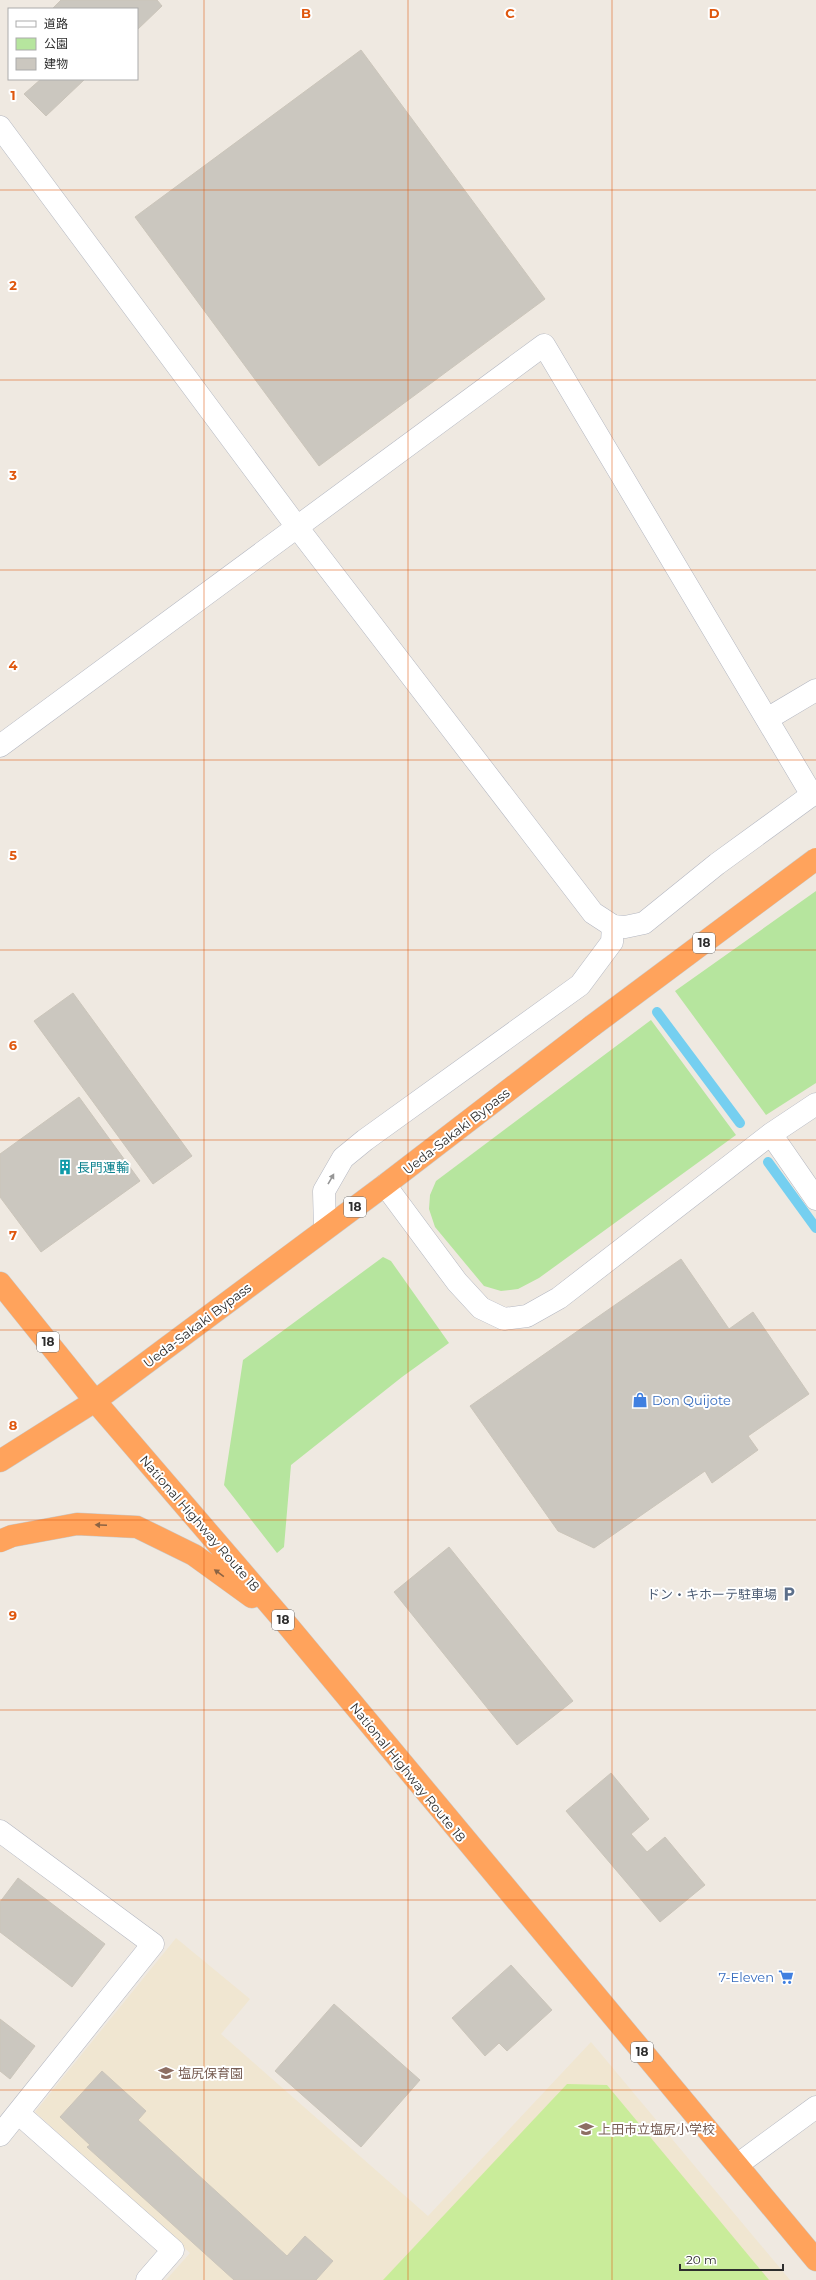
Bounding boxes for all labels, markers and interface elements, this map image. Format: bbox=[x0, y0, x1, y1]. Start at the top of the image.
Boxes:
text: B bbox=[301, 5, 311, 21]
text: C bbox=[505, 5, 515, 21]
text: D bbox=[709, 5, 720, 21]
legend bbox=[8, 8, 138, 80]
text: 道路 bbox=[44, 16, 68, 31]
text: 公園 bbox=[44, 36, 68, 51]
text: 建物 bbox=[44, 56, 68, 71]
text: 1 bbox=[10, 87, 16, 103]
text: 2 bbox=[9, 277, 17, 293]
text: 3 bbox=[8, 467, 17, 483]
text: 4 bbox=[9, 657, 18, 673]
text: 5 bbox=[9, 847, 17, 863]
road number: 18 bbox=[693, 933, 715, 953]
text: 6 bbox=[9, 1037, 18, 1053]
street label: Ueda-Sakaki Bypass bbox=[399, 1084, 513, 1178]
building icon: 長門運輸 bbox=[56, 1158, 74, 1176]
place label: 長門運輸 bbox=[77, 1159, 129, 1175]
one-way arrow bbox=[328, 1173, 335, 1185]
road number: 18 bbox=[344, 1197, 366, 1217]
text: 7 bbox=[9, 1227, 17, 1243]
street label: Ueda-Sakaki Bypass bbox=[140, 1279, 254, 1371]
road number: 18 bbox=[37, 1332, 59, 1352]
shop icon: Don Quijote bbox=[631, 1391, 649, 1409]
place label: Don Quijote bbox=[652, 1392, 731, 1408]
text: 8 bbox=[9, 1417, 18, 1433]
street label: National Highway Route 18 bbox=[137, 1452, 263, 1594]
one-way arrow bbox=[95, 1522, 107, 1529]
one-way arrow bbox=[213, 1568, 224, 1577]
parking icon: ドン・キホーテ駐車場 bbox=[780, 1585, 798, 1603]
place label: ドン・キホーテ駐車場 bbox=[647, 1586, 777, 1602]
text: 9 bbox=[9, 1607, 17, 1623]
road number: 18 bbox=[272, 1610, 294, 1630]
street label: National Highway Route 18 bbox=[347, 1699, 469, 1845]
supermarket icon: 7-Eleven bbox=[777, 1968, 795, 1986]
place label: 7-Eleven bbox=[719, 1969, 774, 1985]
road number: 18 bbox=[631, 2042, 653, 2062]
school or university icon: 塩尻保育園 bbox=[157, 2064, 175, 2082]
place label: 塩尻保育園 bbox=[178, 2065, 243, 2081]
school or university icon: 上田市立塩尻小学校 bbox=[577, 2120, 595, 2138]
place label: 上田市立塩尻小学校 bbox=[598, 2121, 715, 2137]
scale bar bbox=[680, 2246, 783, 2272]
text: 20 m bbox=[686, 2252, 717, 2267]

